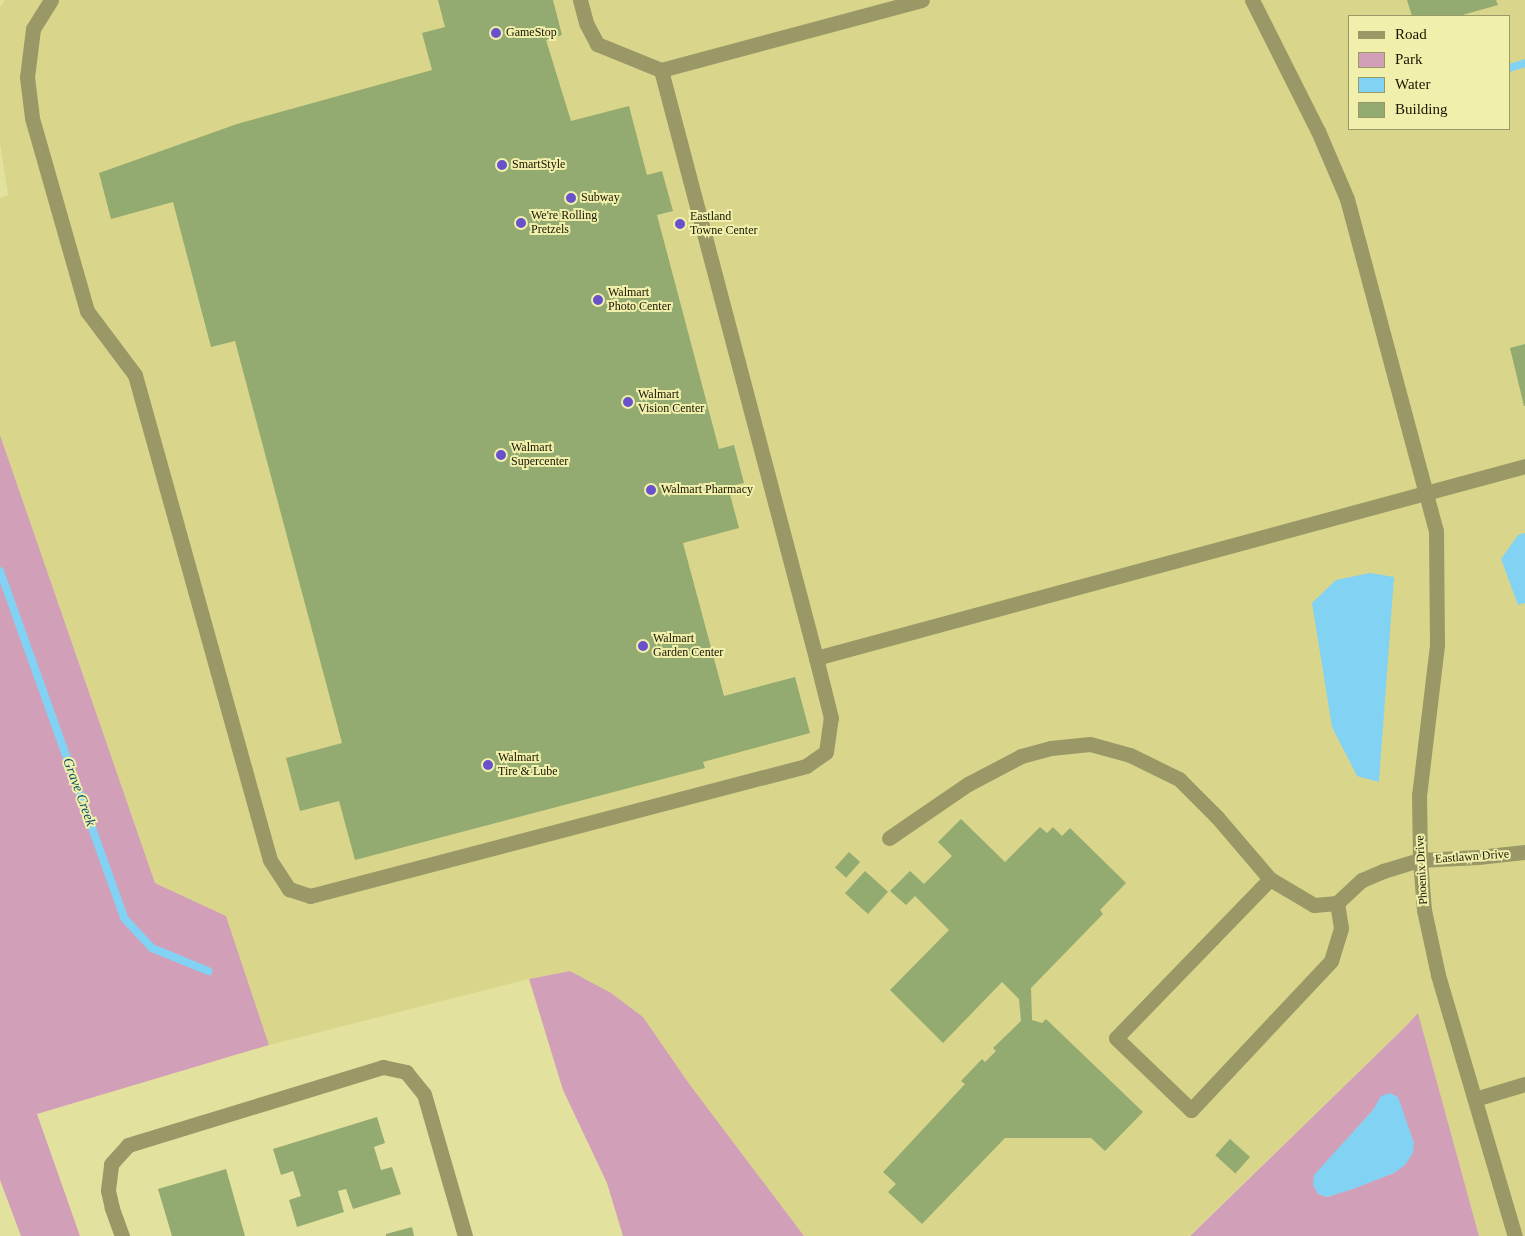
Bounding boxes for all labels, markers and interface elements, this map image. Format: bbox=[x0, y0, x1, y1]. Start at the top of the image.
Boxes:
legend bbox=[1348, 15, 1510, 130]
place label: GameStop bbox=[506, 26, 557, 40]
text: Road bbox=[1395, 26, 1427, 42]
marker: GameStop bbox=[490, 27, 502, 39]
text: Park bbox=[1395, 51, 1423, 67]
text: Water bbox=[1395, 76, 1430, 92]
text: Building bbox=[1395, 101, 1448, 117]
place label: SmartStyle bbox=[512, 158, 565, 172]
marker: SmartStyle bbox=[496, 159, 508, 171]
place label: Subway bbox=[581, 191, 620, 205]
marker: Subway bbox=[565, 192, 577, 204]
place label: We're Rolling Pretzels bbox=[531, 209, 597, 237]
place label: Eastland Towne Center bbox=[690, 210, 757, 238]
marker: We're Rolling Pretzels bbox=[515, 217, 527, 229]
marker: Eastland Towne Center bbox=[674, 218, 686, 230]
place label: Walmart Photo Center bbox=[608, 286, 671, 314]
marker: Walmart Photo Center bbox=[592, 294, 604, 306]
place label: Walmart Vision Center bbox=[638, 388, 704, 416]
marker: Walmart Vision Center bbox=[622, 396, 634, 408]
place label: Walmart Supercenter bbox=[511, 441, 568, 469]
marker: Walmart Supercenter bbox=[495, 449, 507, 461]
place label: Walmart Pharmacy bbox=[661, 483, 753, 497]
marker: Walmart Pharmacy bbox=[645, 484, 657, 496]
place label: Walmart Garden Center bbox=[653, 632, 723, 660]
marker: Walmart Garden Center bbox=[637, 640, 649, 652]
place label: Walmart Tire & Lube bbox=[498, 751, 558, 779]
water label: Grave Creek bbox=[59, 756, 99, 828]
marker: Walmart Tire & Lube bbox=[482, 759, 494, 771]
street label: Phoenix Drive bbox=[1413, 835, 1431, 905]
street label: Eastlawn Drive bbox=[1434, 847, 1510, 867]

